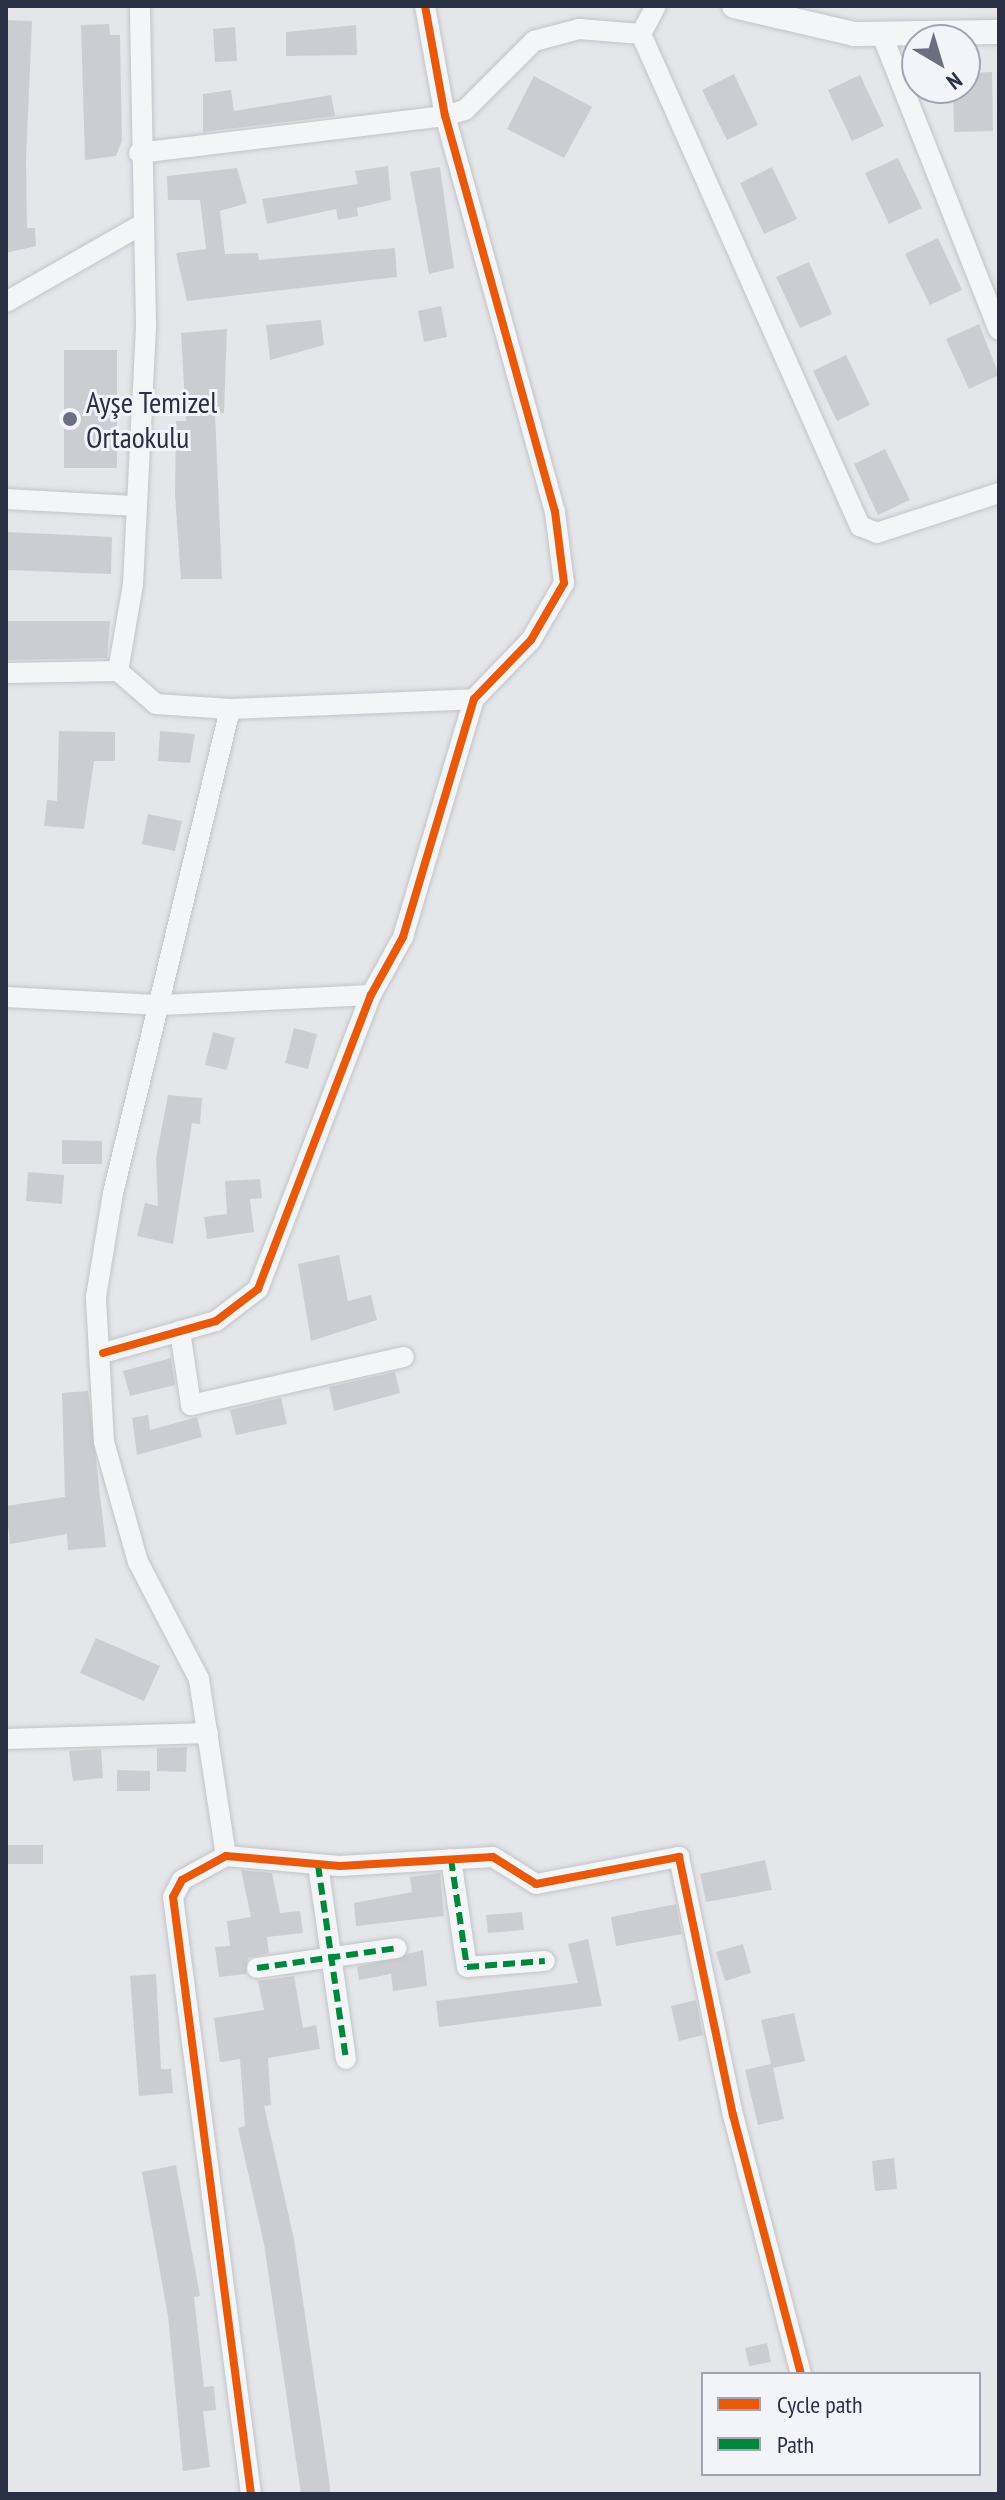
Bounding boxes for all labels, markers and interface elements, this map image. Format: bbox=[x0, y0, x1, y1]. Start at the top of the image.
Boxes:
north arrow bbox=[901, 24, 981, 104]
text: N bbox=[941, 67, 968, 96]
place label: Ayşe Temizel Ortaokulu bbox=[86, 384, 218, 454]
marker: Ayşe Temizel Ortaokulu bbox=[61, 410, 79, 428]
legend bbox=[701, 2372, 981, 2476]
text: Cycle path bbox=[777, 2389, 863, 2420]
text: Path bbox=[777, 2429, 814, 2460]

